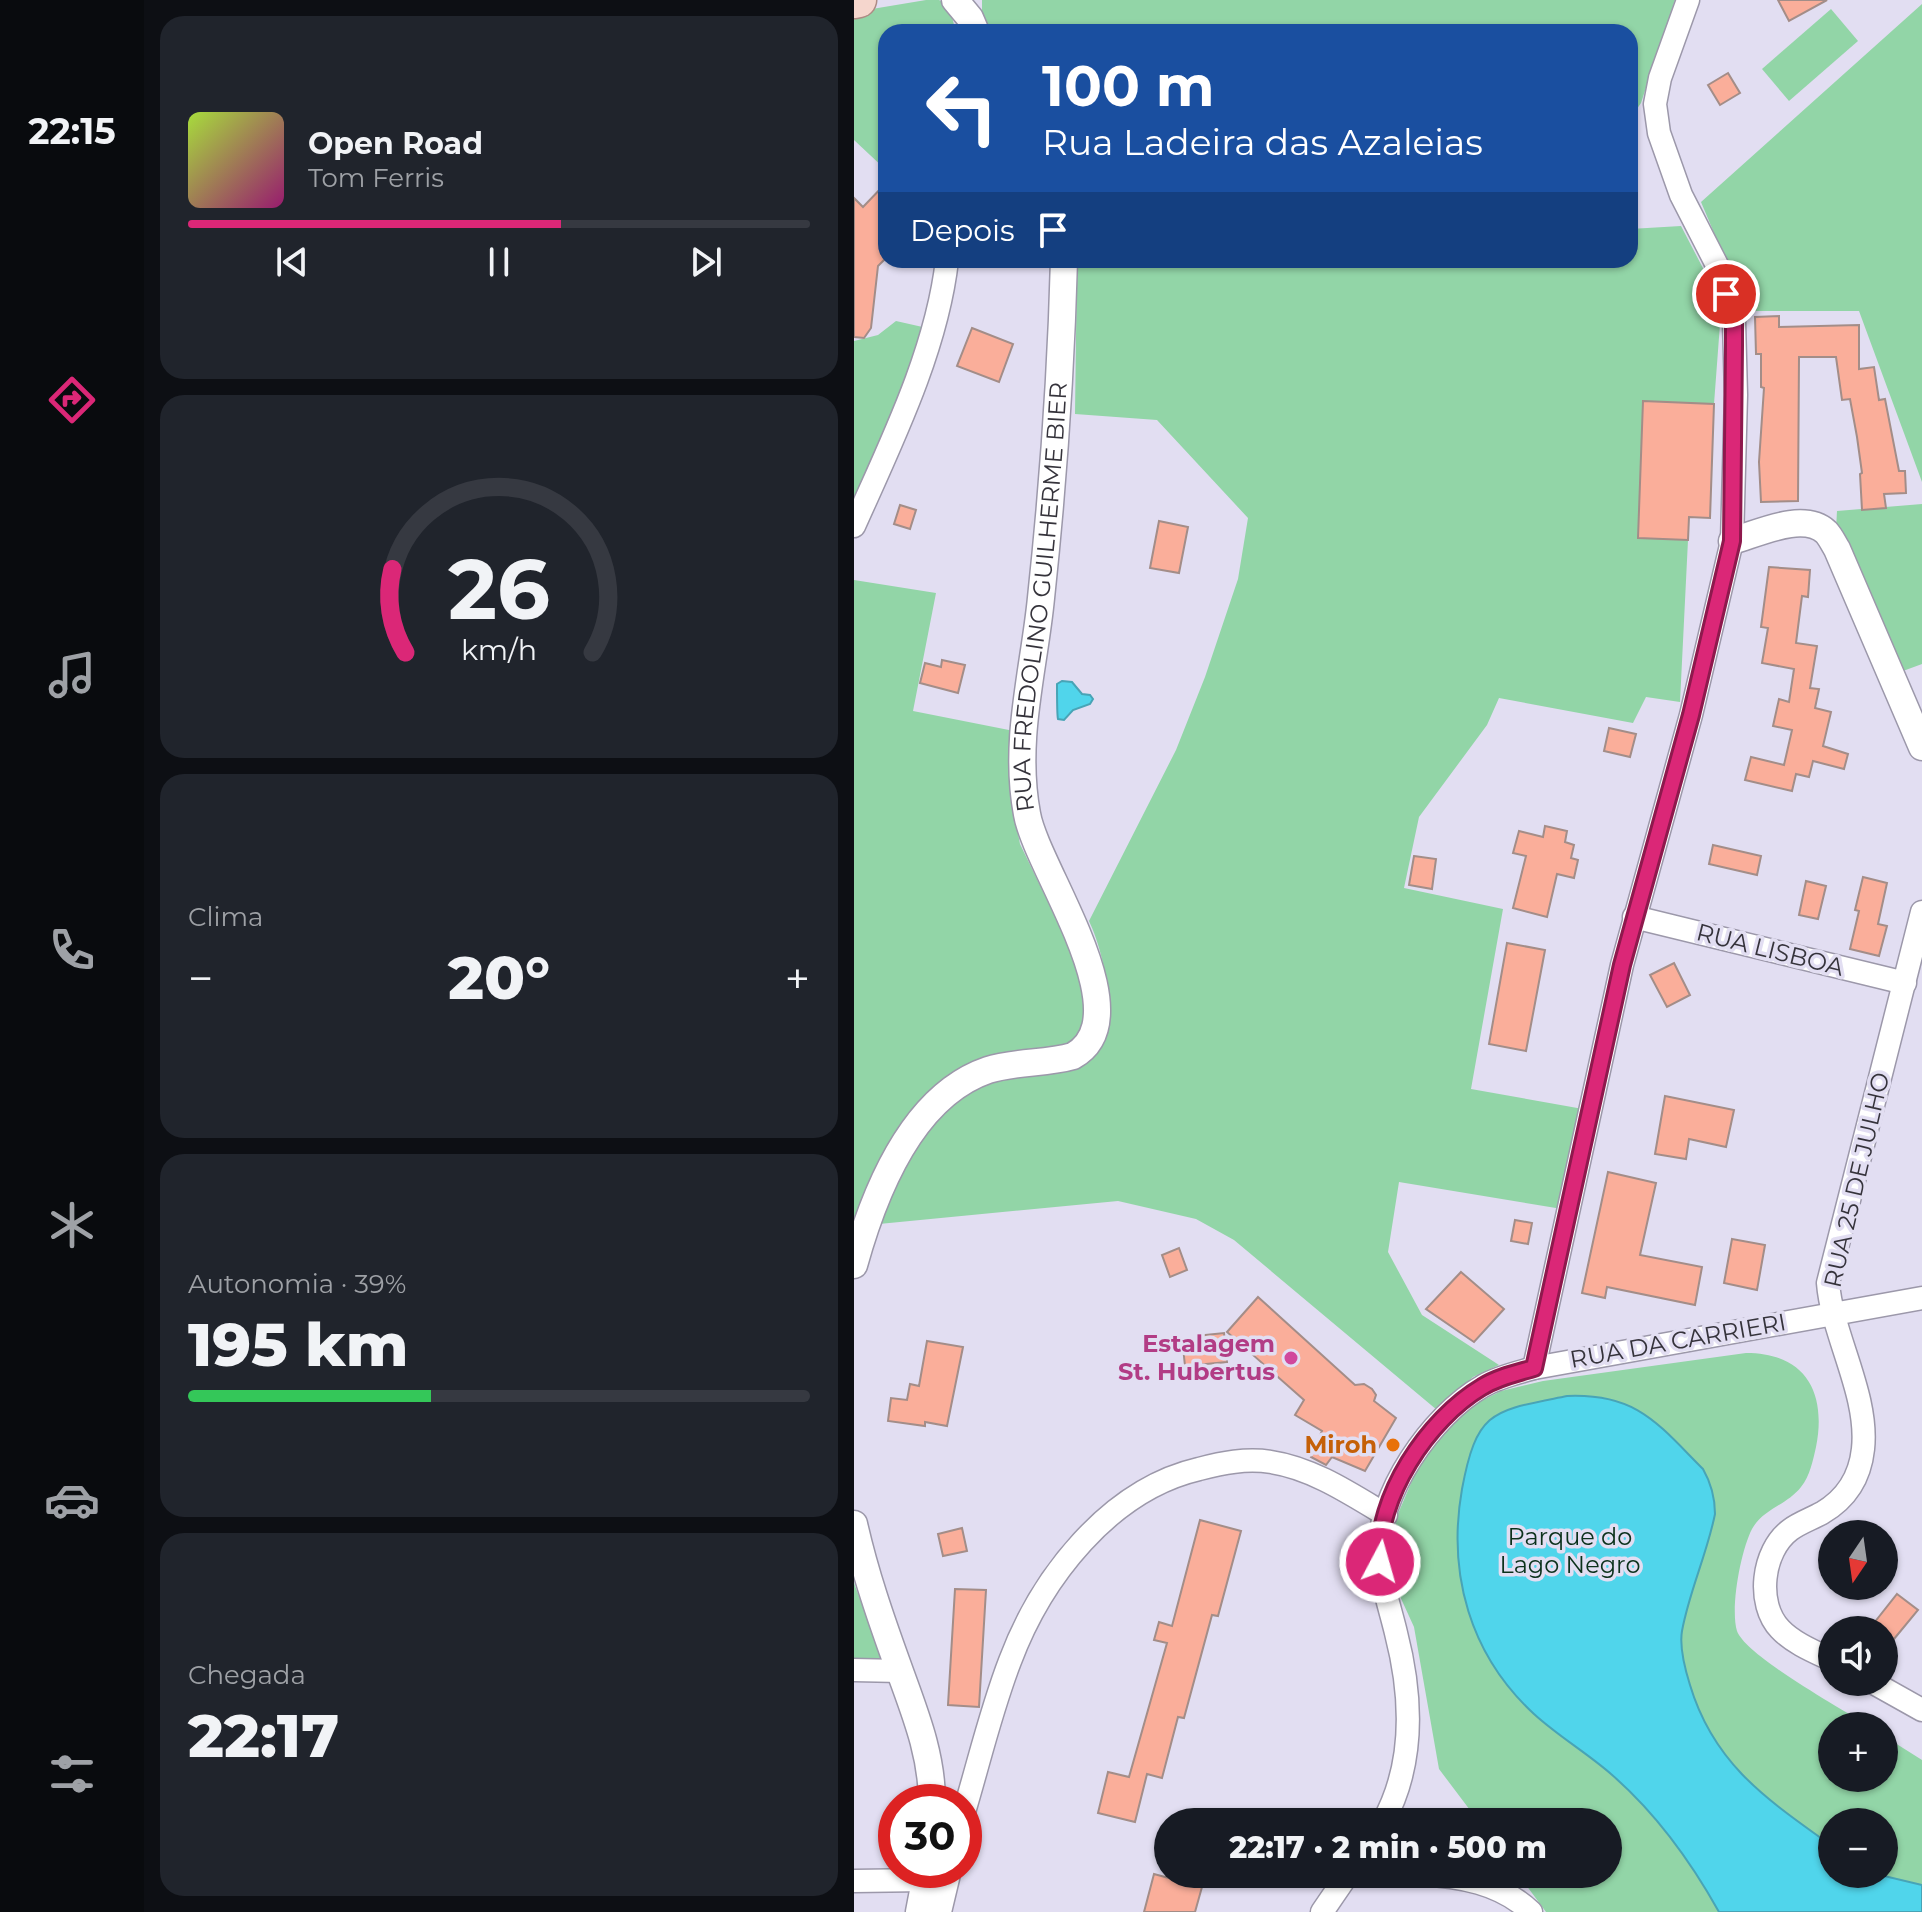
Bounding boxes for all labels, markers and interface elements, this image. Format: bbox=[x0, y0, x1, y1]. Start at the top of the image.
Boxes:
text: 100 m bbox=[1042, 52, 1215, 120]
icon: left bbox=[910, 56, 1014, 160]
text: 22:15 bbox=[28, 109, 116, 153]
text: Rua Ladeira das Azaleias bbox=[1042, 120, 1483, 164]
text: Open Road bbox=[308, 125, 483, 162]
text: Tom Ferris bbox=[308, 162, 444, 194]
icon: arrive bbox=[1031, 208, 1075, 252]
text: Depois bbox=[910, 212, 1015, 249]
icon: previous bbox=[270, 240, 314, 284]
icon: pause bbox=[477, 240, 521, 284]
icon: next bbox=[684, 240, 728, 284]
pin bbox=[1692, 260, 1760, 328]
icon: arrive bbox=[1704, 272, 1748, 316]
icon: directions bbox=[44, 372, 100, 428]
street label: RUA FREDOLINO GUILHERME BIER bbox=[1007, 381, 1073, 814]
text: 26 bbox=[448, 537, 550, 639]
text: km/h bbox=[461, 632, 537, 667]
icon: music bbox=[44, 647, 100, 703]
text: Clima bbox=[188, 901, 263, 933]
street label: RUA LISBOA bbox=[1693, 917, 1848, 982]
icon: phone bbox=[44, 922, 100, 978]
text: 20° bbox=[448, 941, 550, 1014]
text: − bbox=[188, 951, 213, 1005]
text: + bbox=[785, 951, 810, 1005]
street label: RUA 25 DE JULHO bbox=[1818, 1069, 1895, 1290]
icon: climate bbox=[44, 1197, 100, 1253]
text: Autonomia · 39% bbox=[188, 1268, 406, 1300]
street label: RUA DA CARRIERI bbox=[1568, 1307, 1788, 1374]
text: 195 km bbox=[188, 1308, 408, 1381]
place label: Estalagem St. Hubertus bbox=[1118, 1329, 1275, 1386]
marker: Estalagem St. Hubertus bbox=[1282, 1349, 1300, 1367]
place label: Miroh bbox=[1304, 1430, 1377, 1459]
marker: Miroh bbox=[1384, 1436, 1402, 1454]
icon: car bbox=[44, 1472, 100, 1528]
position arrow bbox=[1338, 1520, 1422, 1604]
north arrow bbox=[1818, 1520, 1898, 1600]
map controls bbox=[1818, 1520, 1898, 1888]
park label: Parque do Lago Negro bbox=[1500, 1522, 1640, 1579]
button: sound bbox=[1818, 1616, 1898, 1696]
text: Chegada bbox=[188, 1659, 306, 1691]
text: 22:17 bbox=[188, 1699, 339, 1772]
button: + bbox=[1818, 1712, 1898, 1792]
icon: filters bbox=[44, 1746, 100, 1802]
speed limit sign: 30 bbox=[878, 1784, 982, 1888]
button: − bbox=[1818, 1808, 1898, 1888]
text: 22:17 · 2 min · 500 m bbox=[1229, 1829, 1547, 1866]

